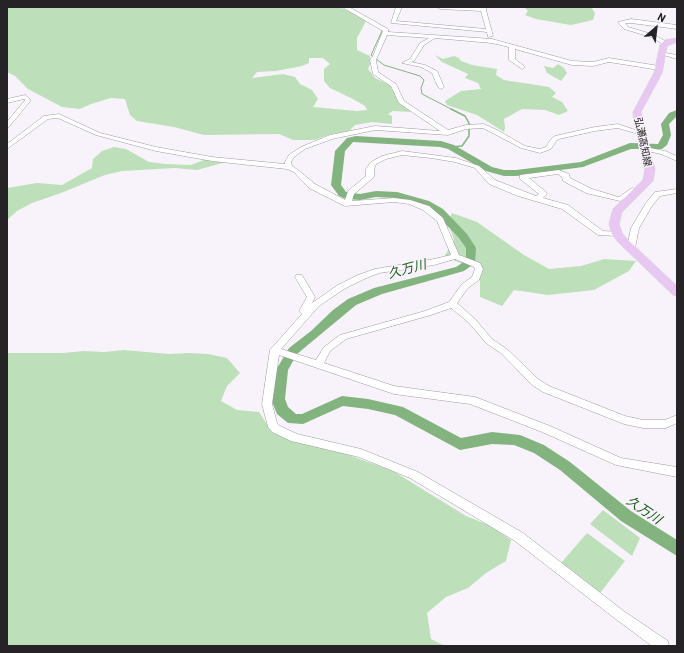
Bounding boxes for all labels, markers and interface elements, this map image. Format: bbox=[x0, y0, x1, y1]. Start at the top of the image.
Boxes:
north arrow bbox=[636, 8, 676, 48]
text: N bbox=[656, 10, 668, 24]
street label: 弘瀬高知線 bbox=[632, 116, 654, 168]
water label: 久万川 bbox=[386, 256, 428, 282]
water label: 久万川 bbox=[623, 493, 665, 527]

